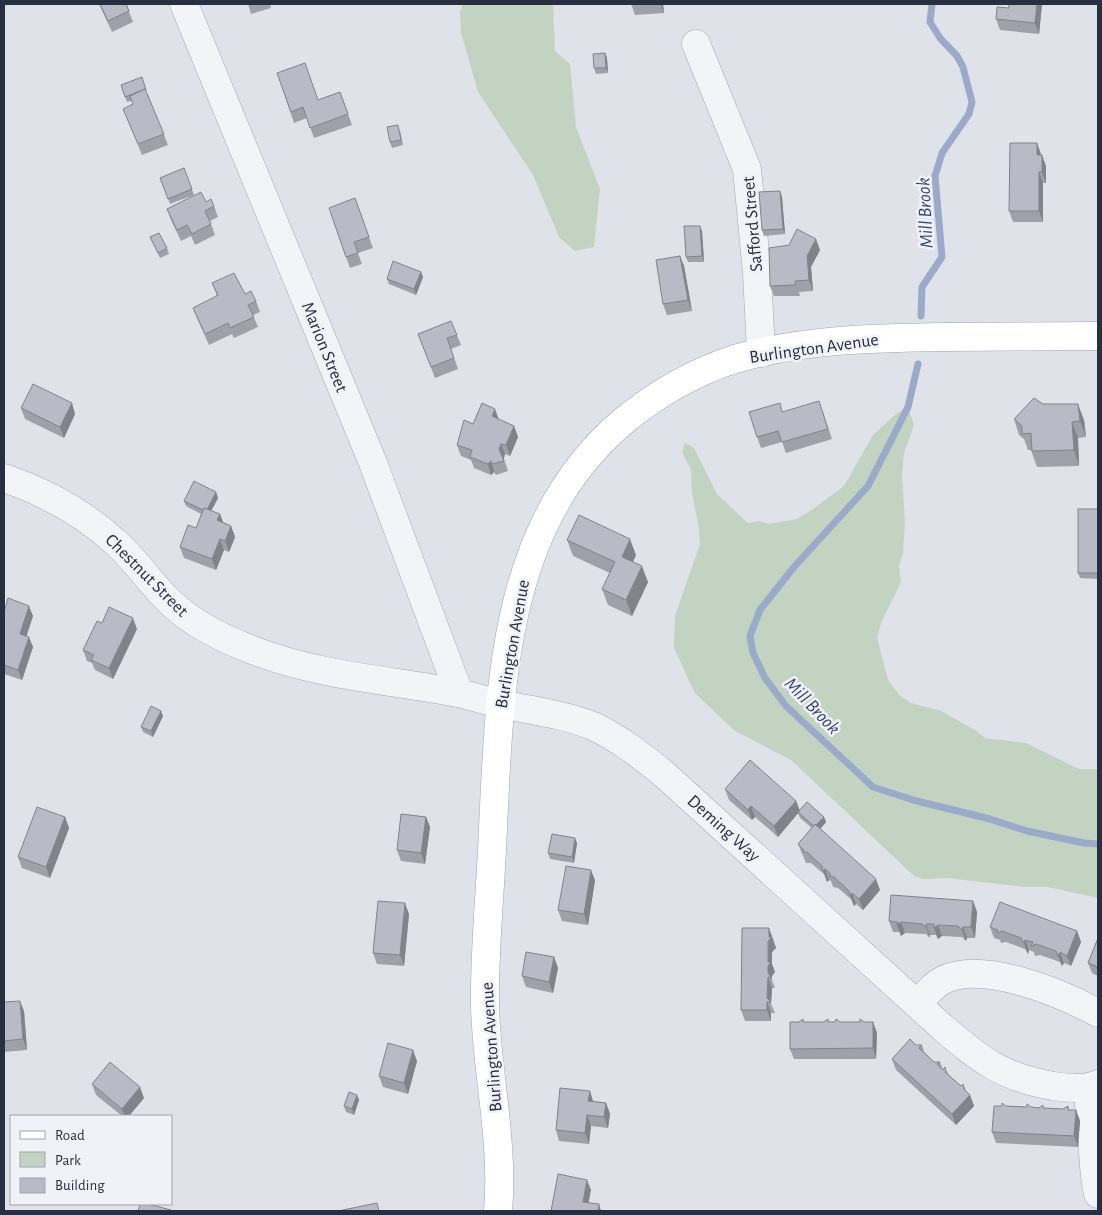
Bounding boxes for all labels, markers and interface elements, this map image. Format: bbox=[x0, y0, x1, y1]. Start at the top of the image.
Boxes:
street label: Safford Street bbox=[740, 175, 766, 272]
water label: Mill Brook bbox=[914, 177, 937, 249]
street label: Marion Street bbox=[298, 300, 350, 395]
street label: Burlington Avenue bbox=[748, 331, 880, 367]
street label: Chestnut Street bbox=[101, 531, 191, 621]
street label: Burlington Avenue bbox=[493, 578, 533, 710]
water label: Mill Brook bbox=[781, 674, 843, 738]
street label: Deming Way bbox=[684, 792, 763, 866]
street label: Burlington Avenue bbox=[478, 981, 506, 1113]
legend bbox=[10, 1115, 172, 1205]
text: Road bbox=[55, 1128, 85, 1143]
text: Park bbox=[55, 1153, 81, 1168]
text: Building bbox=[55, 1178, 105, 1193]

